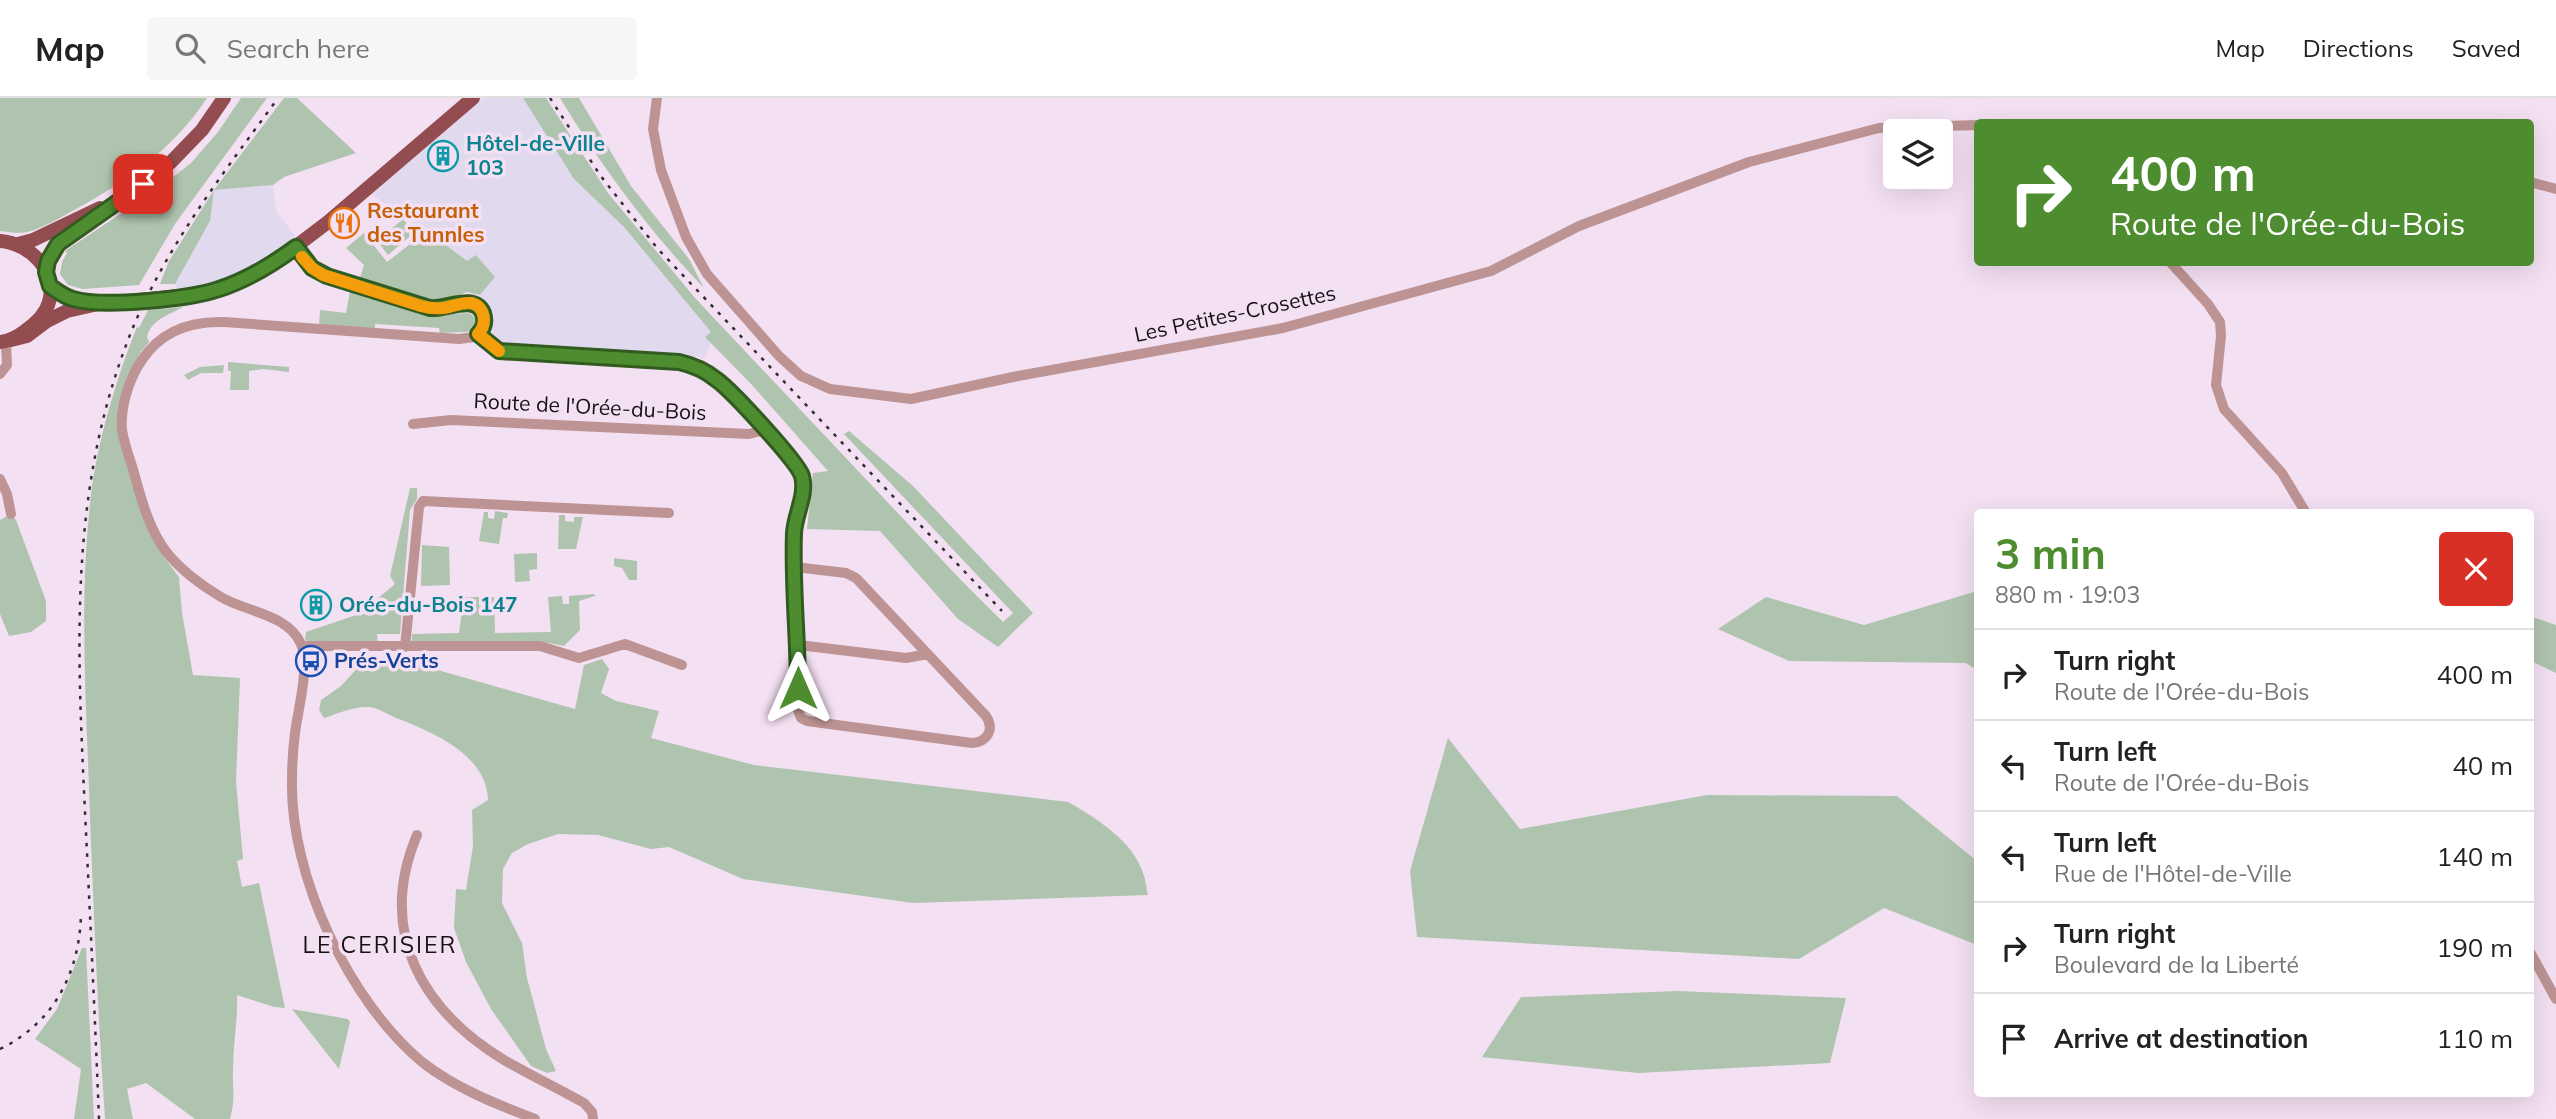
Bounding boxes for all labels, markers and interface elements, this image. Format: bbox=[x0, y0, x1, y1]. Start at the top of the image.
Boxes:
search box bbox=[147, 17, 637, 80]
text: Map bbox=[35, 28, 105, 69]
icon: search bbox=[171, 29, 209, 67]
text: Search here bbox=[227, 32, 370, 65]
text: Map bbox=[2215, 33, 2265, 63]
text: Directions bbox=[2303, 33, 2414, 63]
text: Saved bbox=[2452, 33, 2521, 63]
map controls bbox=[1883, 119, 1953, 189]
button: layers bbox=[1883, 119, 1953, 189]
place label: Hôtel-de-Ville 103 bbox=[466, 130, 605, 180]
building icon: Hôtel-de-Ville 103 bbox=[426, 139, 460, 173]
text: 400 m bbox=[2110, 142, 2256, 203]
icon: right bbox=[1995, 147, 2086, 238]
pin bbox=[113, 154, 173, 214]
icon: arrive bbox=[124, 165, 162, 203]
place label: Restaurant des Tunnles bbox=[367, 197, 485, 247]
text: Route de l'Orée-du-Bois bbox=[2110, 203, 2465, 243]
restaurant icon: Restaurant des Tunnles bbox=[327, 206, 361, 240]
street label: Les Petites-Crosettes bbox=[1132, 279, 1338, 347]
street label: Route de l'Orée-du-Bois bbox=[473, 387, 707, 425]
text: 3 min bbox=[1995, 527, 2106, 580]
button: close bbox=[2439, 532, 2513, 606]
text: 880 m · 19:03 bbox=[1995, 580, 2140, 609]
building icon: Orée-du-Bois 147 bbox=[299, 588, 333, 622]
place label: Orée-du-Bois 147 bbox=[339, 591, 518, 617]
bus stop icon: Prés-Verts bbox=[294, 644, 328, 678]
text: Turn right bbox=[2054, 644, 2175, 677]
place label: Prés-Verts bbox=[334, 647, 439, 673]
position arrow bbox=[761, 651, 835, 725]
icon: right bbox=[1995, 656, 2033, 694]
text: 400 m bbox=[2437, 658, 2513, 691]
text: Route de l'Orée-du-Bois bbox=[2054, 677, 2309, 706]
text: Turn left bbox=[2054, 735, 2156, 768]
icon: left bbox=[1995, 747, 2033, 785]
text: 40 m bbox=[2452, 749, 2513, 782]
text: Route de l'Orée-du-Bois bbox=[2054, 768, 2309, 797]
text: Turn left bbox=[2054, 826, 2156, 859]
icon: left bbox=[1995, 838, 2033, 876]
text: 140 m bbox=[2437, 840, 2513, 873]
text: Rue de l'Hôtel-de-Ville bbox=[2054, 859, 2292, 888]
text: Turn right bbox=[2054, 917, 2175, 950]
icon: right bbox=[1995, 929, 2033, 967]
district label: LE CERISIER bbox=[303, 930, 457, 959]
text: 190 m bbox=[2437, 931, 2513, 964]
text: Boulevard de la Liberté bbox=[2054, 950, 2299, 979]
icon: arrive bbox=[1995, 1020, 2033, 1058]
text: Arrive at destination bbox=[2054, 1022, 2309, 1055]
text: 110 m bbox=[2437, 1022, 2513, 1055]

